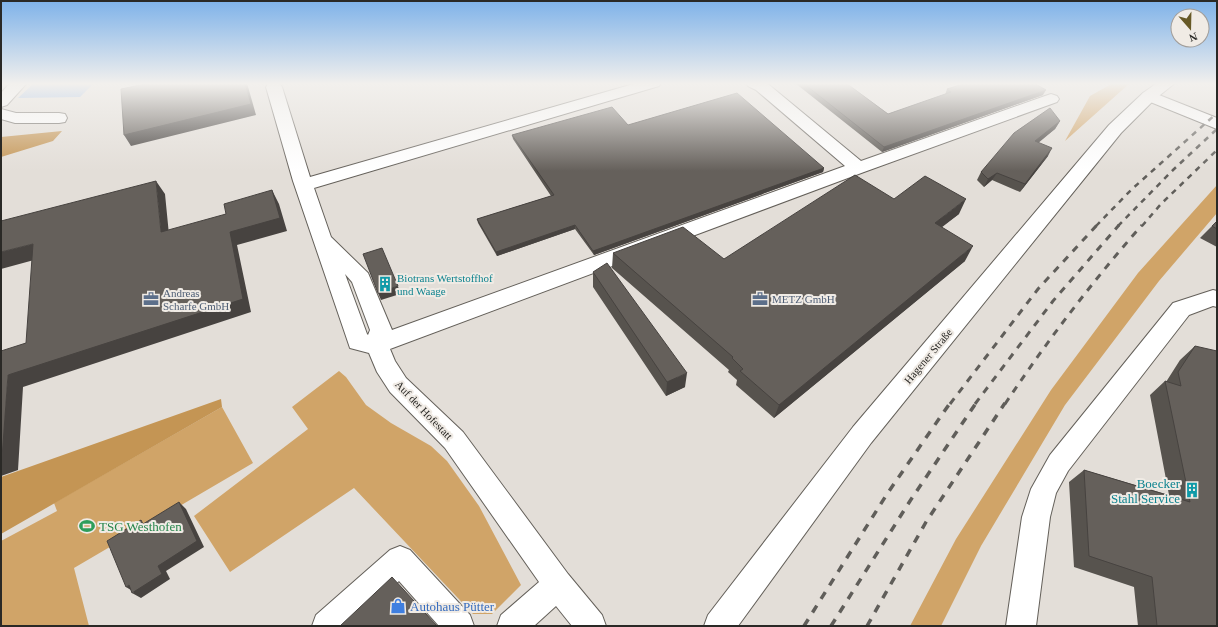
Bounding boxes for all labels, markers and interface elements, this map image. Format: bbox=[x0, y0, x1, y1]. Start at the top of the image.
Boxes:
north arrow bbox=[1170, 8, 1210, 48]
text: N bbox=[1188, 30, 1199, 44]
place label: Biotrans Wertstoffhof und Waage bbox=[397, 272, 493, 297]
building icon: Biotrans Wertstoffhof und Waage bbox=[376, 275, 394, 293]
place label: Andreas Scharfe GmbH bbox=[163, 287, 229, 312]
office icon: Andreas Scharfe GmbH bbox=[142, 290, 160, 308]
office icon: METZ GmbH bbox=[751, 290, 769, 308]
place label: METZ GmbH bbox=[772, 293, 835, 305]
street label: Hagener Straße bbox=[902, 326, 955, 386]
street label: Auf der Hofestatt bbox=[393, 378, 455, 442]
place label: Boecker Stahl Service bbox=[1111, 476, 1181, 506]
building icon: Boecker Stahl Service bbox=[1183, 481, 1201, 499]
sports icon: TSG Westhofen bbox=[78, 517, 96, 535]
place label: TSG Westhofen bbox=[99, 519, 182, 534]
shop icon: Autohaus Pütter bbox=[389, 597, 407, 615]
place label: Autohaus Pütter bbox=[410, 599, 495, 614]

